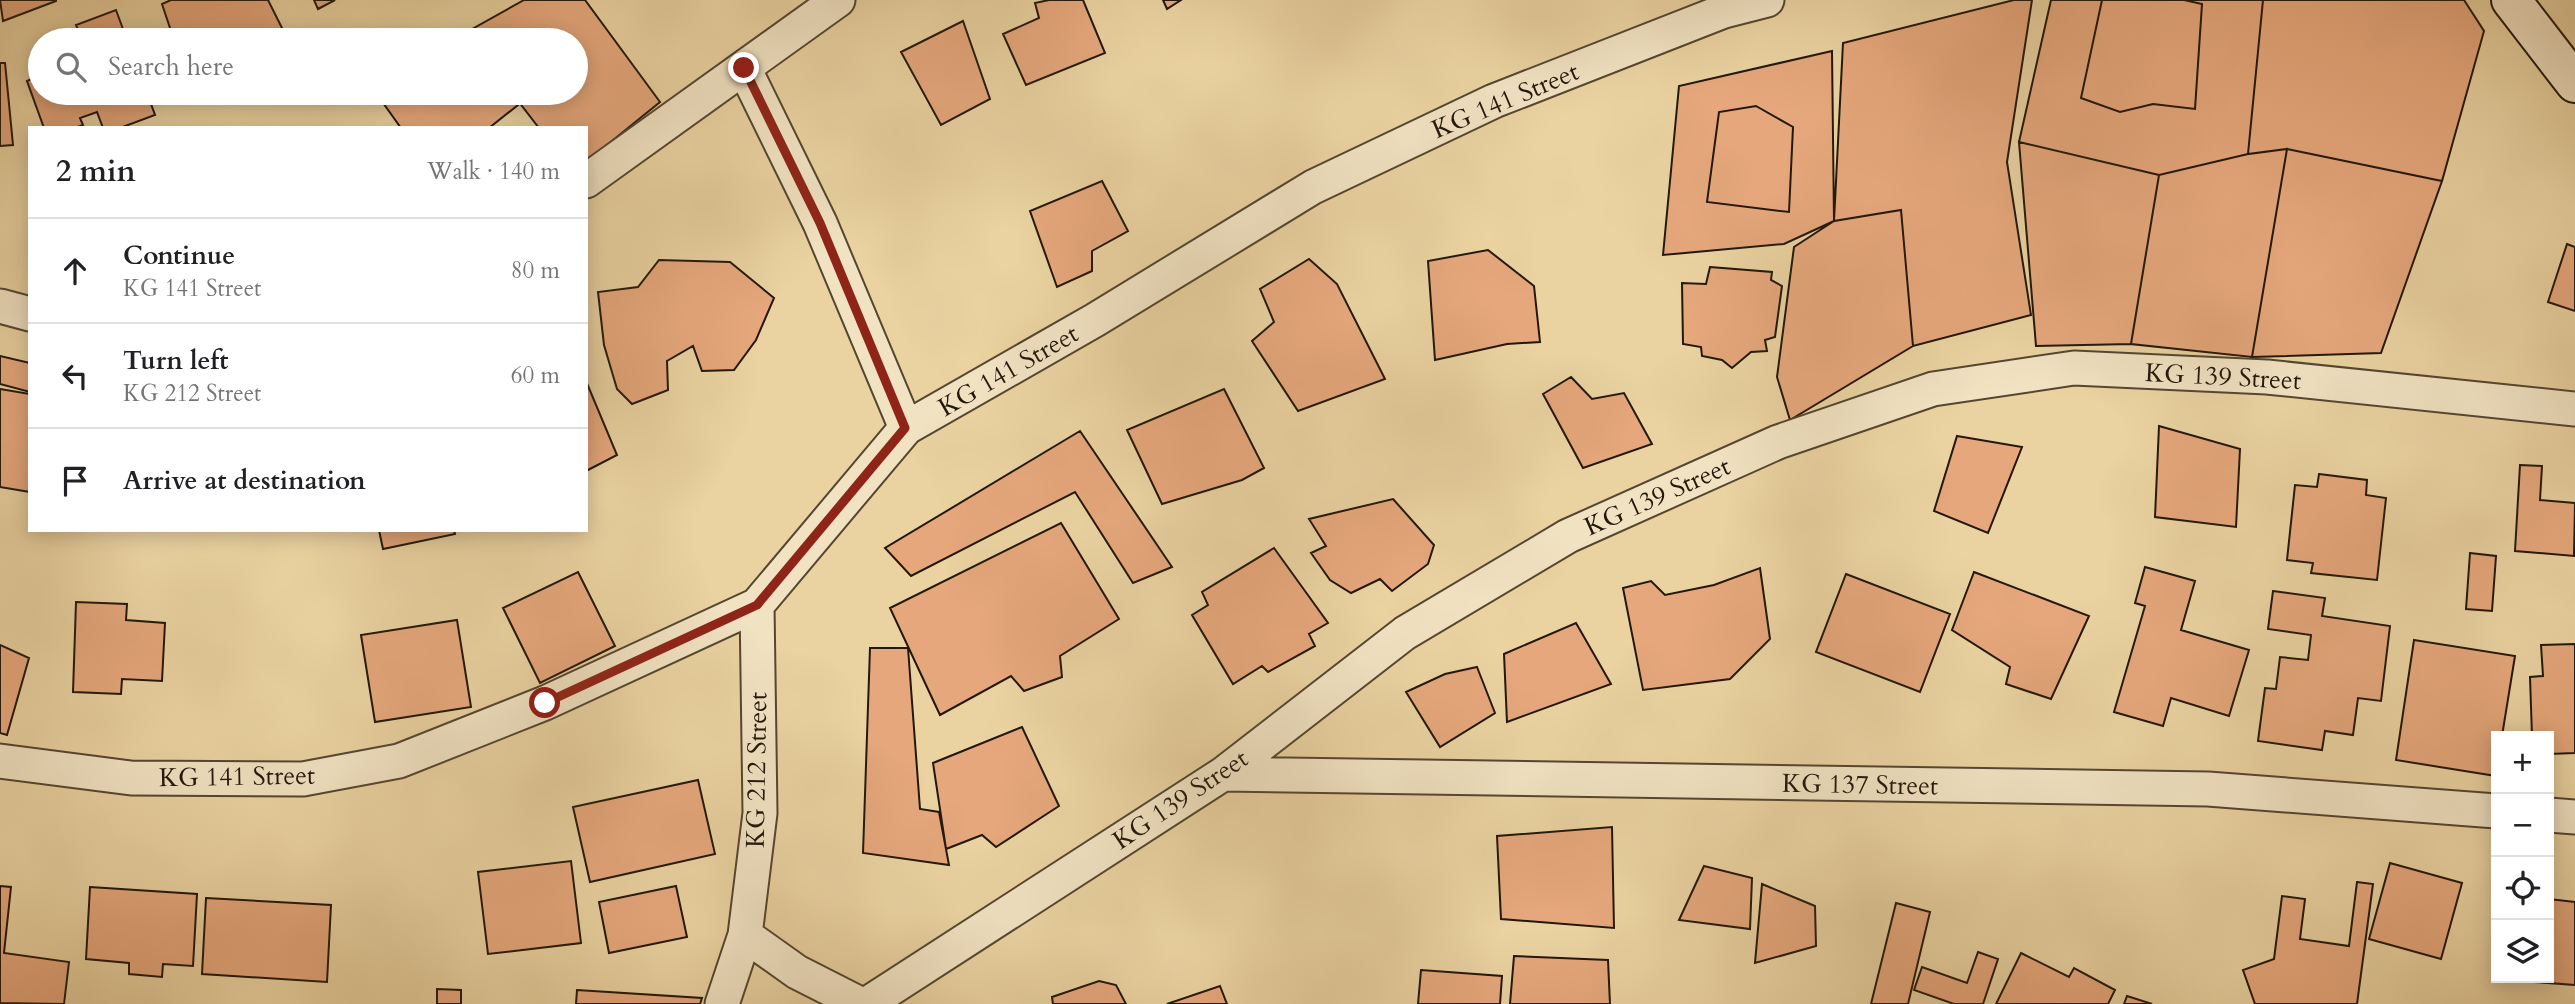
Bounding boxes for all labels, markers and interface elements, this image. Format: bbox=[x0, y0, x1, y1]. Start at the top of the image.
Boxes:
search box bbox=[28, 28, 588, 105]
icon: search bbox=[52, 48, 90, 86]
text: Search here bbox=[108, 49, 234, 84]
route end bbox=[728, 52, 759, 83]
street label: KG 141 Street bbox=[1426, 54, 1584, 147]
text: 2 min bbox=[56, 151, 136, 192]
text: Walk · 140 m bbox=[427, 156, 560, 187]
text: Continue bbox=[123, 238, 235, 273]
icon: ahead bbox=[56, 252, 94, 290]
text: 80 m bbox=[511, 255, 560, 286]
text: KG 141 Street bbox=[123, 273, 261, 304]
street label: KG 141 Street bbox=[932, 316, 1085, 425]
text: Turn left bbox=[123, 343, 228, 378]
street label: KG 139 Street bbox=[2144, 355, 2302, 398]
icon: left bbox=[56, 357, 94, 395]
text: 60 m bbox=[511, 360, 560, 391]
text: KG 212 Street bbox=[123, 378, 261, 409]
street label: KG 139 Street bbox=[1579, 449, 1736, 544]
icon: arrive bbox=[56, 462, 94, 500]
text: Arrive at destination bbox=[123, 463, 366, 498]
route start bbox=[529, 687, 560, 718]
street label: KG 212 Street bbox=[738, 692, 775, 849]
map controls bbox=[2491, 731, 2554, 983]
button: + bbox=[2491, 731, 2554, 794]
street label: KG 139 Street bbox=[1106, 741, 1255, 858]
street label: KG 141 Street bbox=[159, 758, 316, 795]
street label: KG 137 Street bbox=[1781, 766, 1938, 803]
button: − bbox=[2491, 794, 2554, 857]
button: locate bbox=[2491, 857, 2554, 920]
button: layers bbox=[2491, 920, 2554, 983]

